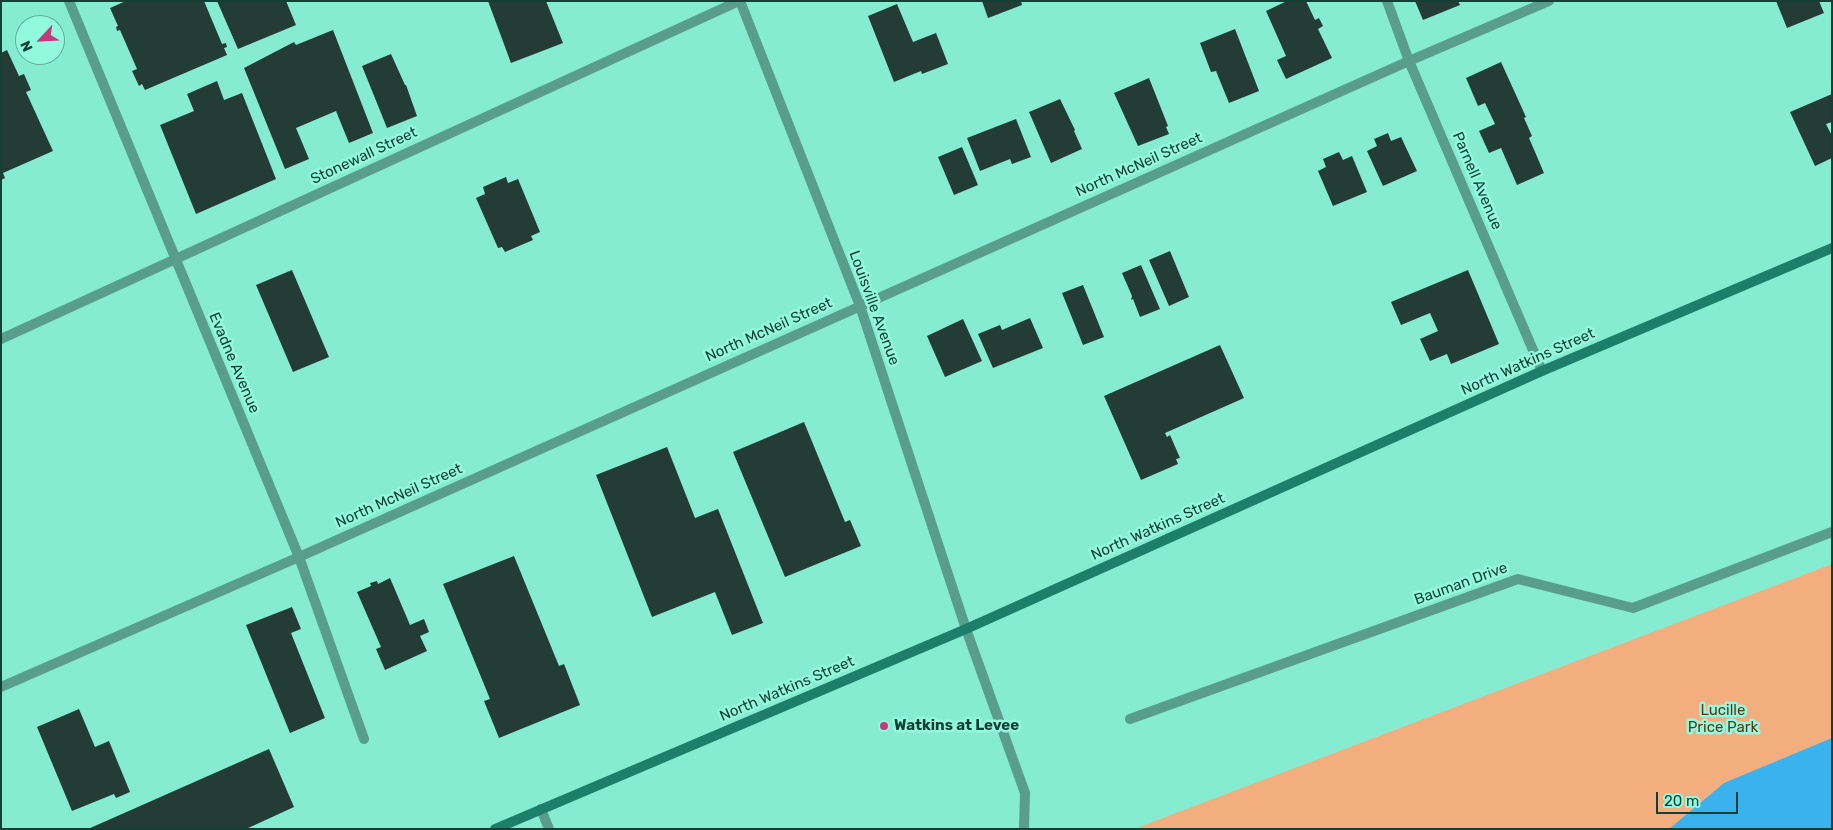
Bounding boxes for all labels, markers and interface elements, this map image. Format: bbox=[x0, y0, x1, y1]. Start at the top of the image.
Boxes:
north arrow bbox=[15, 15, 65, 65]
text: N bbox=[17, 38, 37, 54]
street label: Stonewall Street bbox=[308, 123, 420, 189]
street label: North McNeil Street bbox=[1073, 129, 1205, 201]
street label: Parnell Avenue bbox=[1448, 129, 1506, 233]
street label: Louisville Avenue bbox=[845, 248, 903, 368]
street label: North McNeil Street bbox=[703, 294, 835, 366]
street label: Evadne Avenue bbox=[205, 310, 263, 416]
street label: North Watkins Street bbox=[1458, 324, 1598, 400]
street label: North McNeil Street bbox=[333, 460, 465, 532]
street label: North Watkins Street bbox=[1088, 489, 1228, 565]
street label: Bauman Drive bbox=[1412, 559, 1510, 609]
street label: North Watkins Street bbox=[717, 653, 857, 725]
park label: Lucille Price Park bbox=[1688, 702, 1758, 737]
place label: Watkins at Levee bbox=[894, 717, 1019, 735]
marker: Watkins at Levee bbox=[878, 720, 890, 732]
scale bar bbox=[1658, 782, 1740, 814]
text: 20 m bbox=[1664, 792, 1699, 810]

